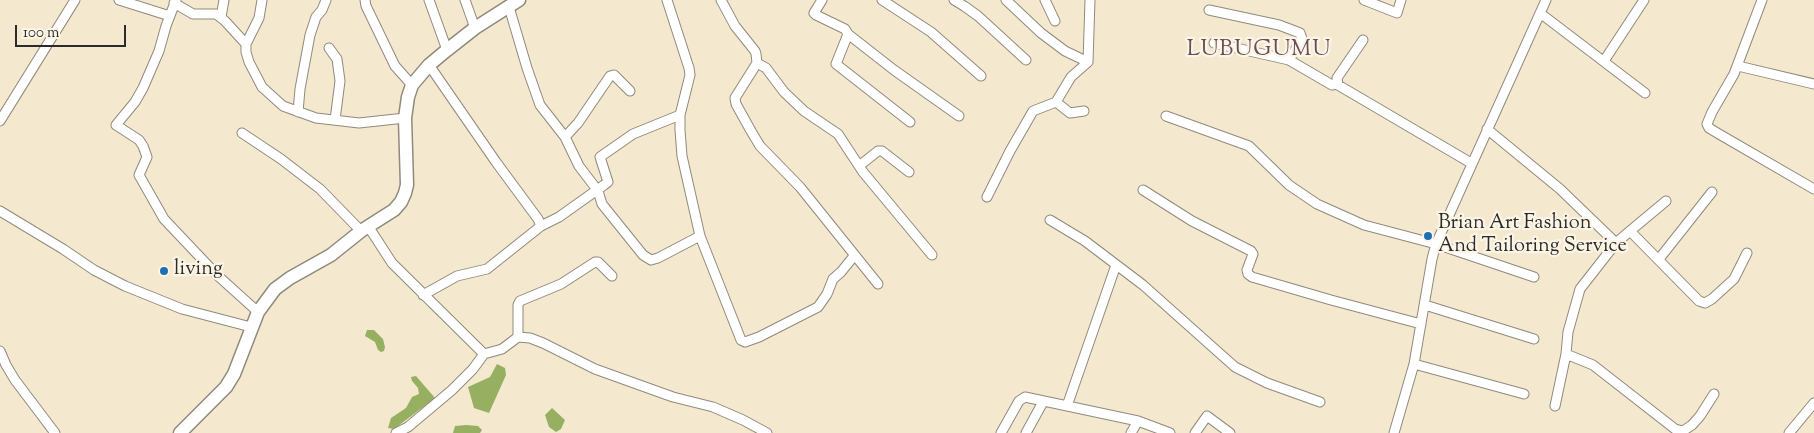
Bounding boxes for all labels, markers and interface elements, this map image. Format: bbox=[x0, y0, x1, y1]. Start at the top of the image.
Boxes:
scale bar bbox=[18, 15, 129, 47]
text: 100 m bbox=[23, 23, 59, 44]
district label: LUBUGUMU bbox=[1186, 38, 1332, 64]
place label: Brian Art Fashion And Tailoring Service bbox=[1438, 213, 1627, 260]
marker: Brian Art Fashion And Tailoring Service bbox=[1422, 230, 1434, 242]
place label: living bbox=[174, 259, 223, 283]
marker: living bbox=[158, 265, 170, 277]

